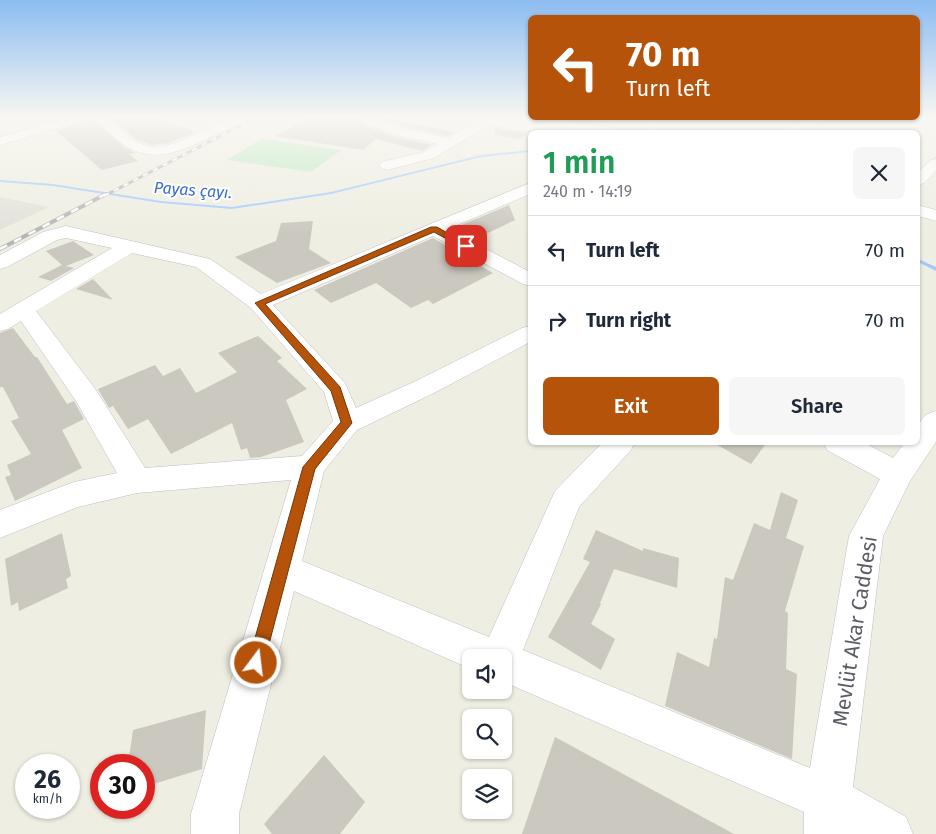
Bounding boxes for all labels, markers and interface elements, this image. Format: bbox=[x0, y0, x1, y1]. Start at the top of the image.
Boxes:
text: 70 m bbox=[626, 33, 700, 75]
icon: left bbox=[543, 35, 608, 100]
text: Turn left bbox=[626, 75, 710, 102]
text: 1 min bbox=[543, 145, 615, 181]
button: close bbox=[853, 147, 905, 199]
water label: Payas çayı. bbox=[153, 178, 233, 203]
text: 240 m · 14:19 bbox=[543, 182, 632, 201]
pin bbox=[445, 225, 487, 267]
icon: arrive bbox=[452, 232, 480, 260]
icon: left bbox=[543, 237, 571, 265]
text: Turn left bbox=[586, 239, 660, 262]
text: 70 m bbox=[865, 239, 905, 262]
icon: right bbox=[543, 307, 571, 335]
text: Turn right bbox=[586, 309, 671, 332]
text: 70 m bbox=[865, 309, 905, 332]
button: Exit bbox=[543, 377, 719, 435]
button: Share bbox=[729, 377, 905, 435]
street label: Mevlüt Akar Caddesi bbox=[827, 534, 883, 728]
position arrow bbox=[229, 636, 281, 688]
map controls bbox=[462, 649, 512, 819]
button: sound bbox=[462, 649, 512, 699]
button: search bbox=[462, 709, 512, 759]
speed limit sign: 30 bbox=[90, 754, 155, 819]
text: 26 bbox=[34, 765, 61, 795]
button: layers bbox=[462, 769, 512, 819]
text: km/h bbox=[33, 792, 62, 806]

